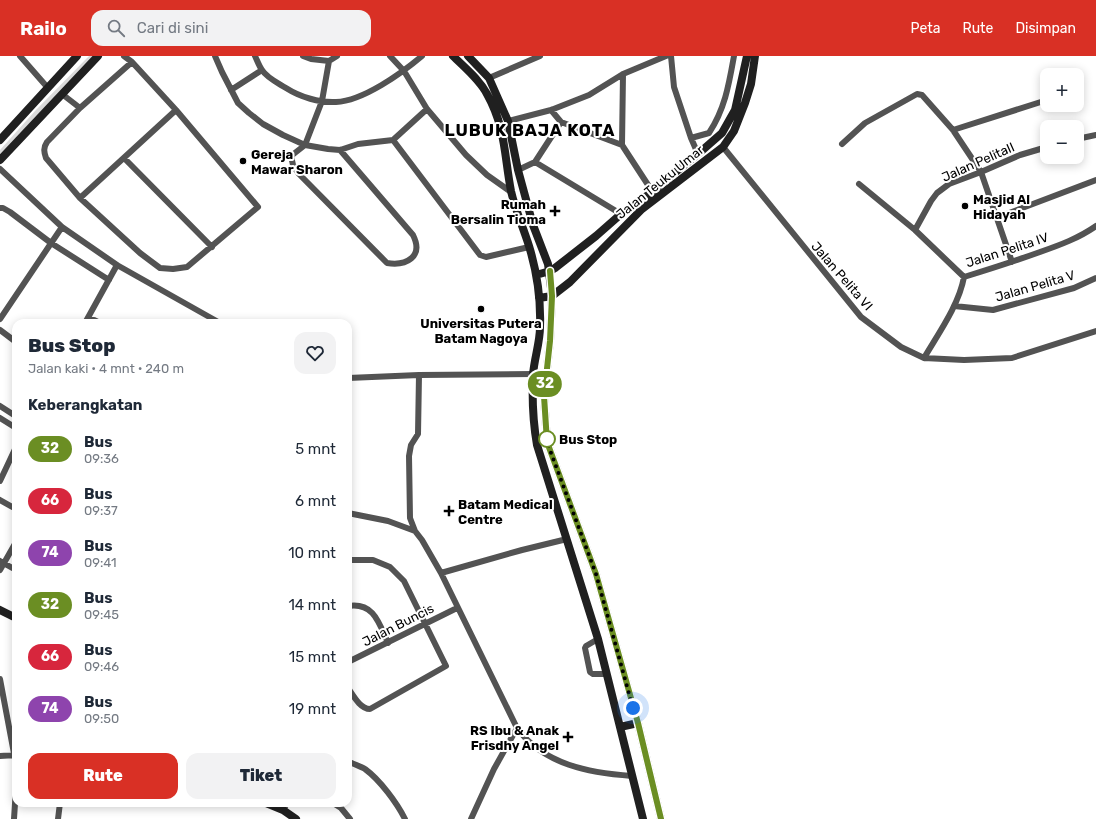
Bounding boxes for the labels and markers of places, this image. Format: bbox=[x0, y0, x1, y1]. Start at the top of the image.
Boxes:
place label: Gereja Mawar Sharon bbox=[251, 147, 343, 177]
marker: Gereja Mawar Sharon bbox=[238, 156, 248, 166]
place label: Masjid Al Hidayah bbox=[973, 192, 1030, 222]
place label: Rumah Bersalin Tioma bbox=[451, 197, 546, 227]
marker: Masjid Al Hidayah bbox=[960, 201, 970, 211]
marker: Rumah Bersalin Tioma bbox=[549, 205, 561, 217]
marker: Universitas Putera Batam Nagoya bbox=[476, 304, 486, 314]
place label: Universitas Putera Batam Nagoya bbox=[420, 316, 542, 346]
marker: Bus Stop bbox=[538, 430, 556, 448]
place label: Bus Stop bbox=[559, 432, 617, 447]
place label: Batam Medical Centre bbox=[458, 497, 553, 527]
marker: Batam Medical Centre bbox=[443, 505, 455, 517]
place label: RS Ibu & Anak Frisdhy Angel bbox=[470, 723, 559, 753]
marker: RS Ibu & Anak Frisdhy Angel bbox=[562, 731, 574, 743]

